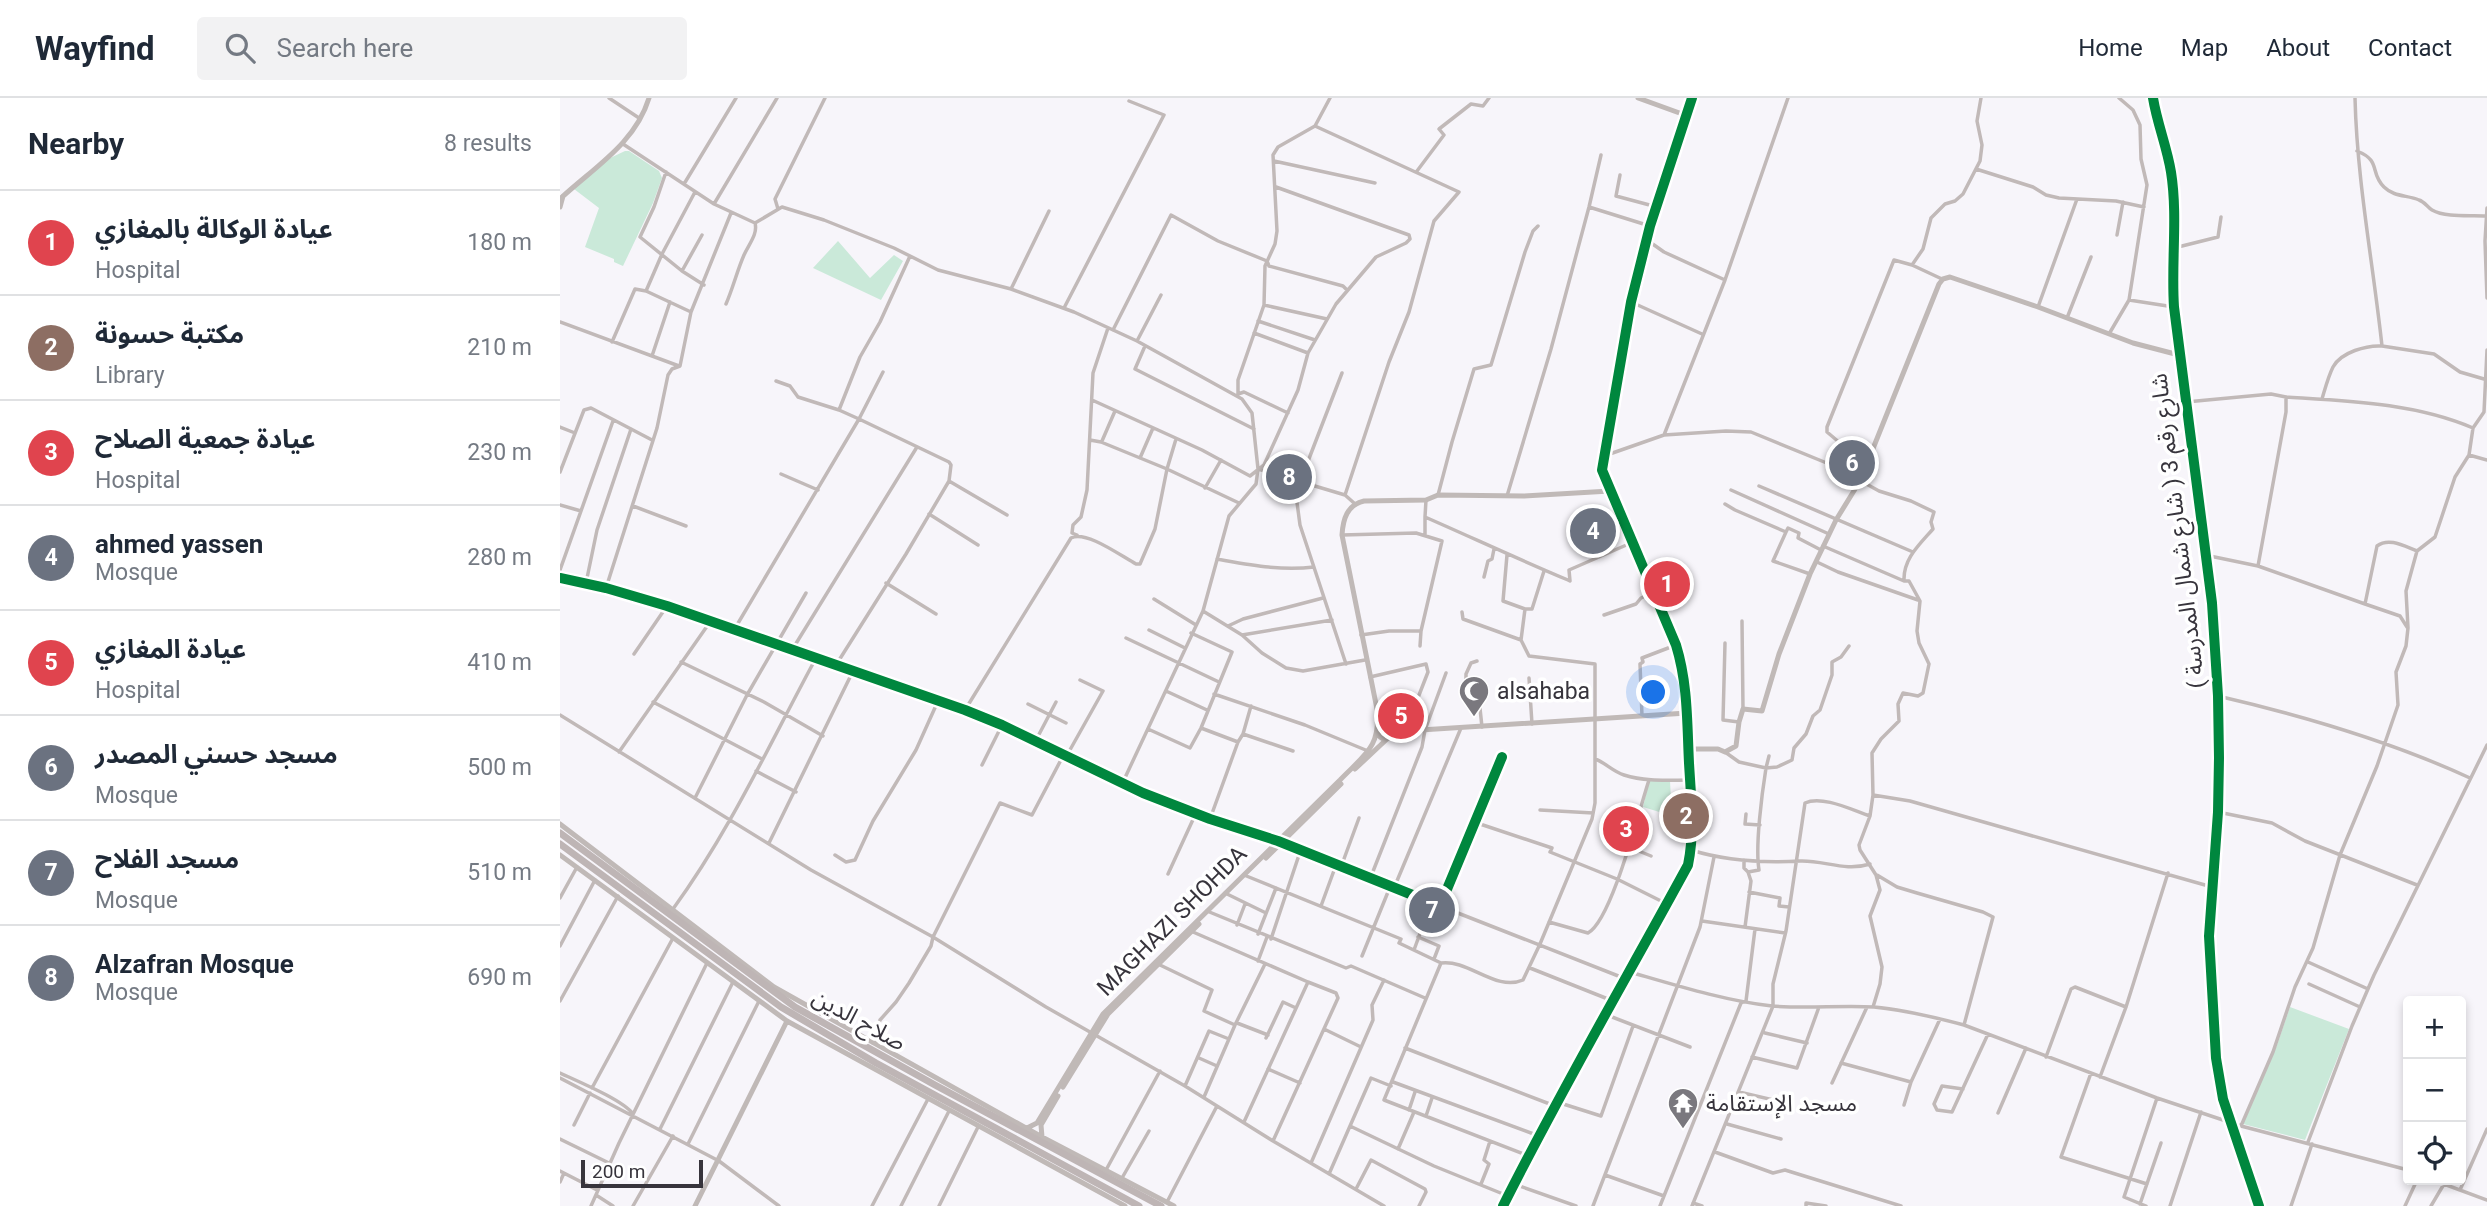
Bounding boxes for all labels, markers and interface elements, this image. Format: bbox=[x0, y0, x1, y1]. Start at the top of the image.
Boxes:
search box bbox=[197, 17, 687, 80]
text: Wayfind bbox=[35, 29, 155, 68]
icon: search bbox=[221, 29, 259, 67]
text: Search here bbox=[277, 33, 413, 63]
text: Home bbox=[2078, 34, 2143, 62]
text: Map bbox=[2181, 34, 2228, 62]
text: About bbox=[2266, 34, 2330, 62]
text: Contact bbox=[2368, 34, 2452, 62]
text: Nearby bbox=[28, 126, 124, 161]
text: 8 results bbox=[444, 130, 532, 157]
text: عيادة الوكالة بالمغازي bbox=[95, 214, 333, 244]
text: 1 bbox=[44, 229, 58, 256]
text: 180 m bbox=[467, 229, 532, 256]
text: Hospital bbox=[95, 257, 181, 284]
text: مكتبة حسونة bbox=[95, 319, 244, 349]
text: 2 bbox=[44, 334, 58, 361]
text: 210 m bbox=[467, 334, 532, 361]
text: Library bbox=[95, 362, 165, 389]
street label: شارع رقم 3 ( شارع شمال المدرسة ) bbox=[2145, 372, 2214, 690]
text: عيادة جمعية الصلاح bbox=[95, 424, 316, 454]
pin: 6 bbox=[1829, 437, 1875, 489]
text: 3 bbox=[44, 439, 58, 466]
text: 230 m bbox=[467, 439, 532, 466]
pin: 8 bbox=[1266, 451, 1312, 503]
text: Hospital bbox=[95, 467, 181, 494]
pin: 4 bbox=[1570, 505, 1616, 557]
text: ahmed yassen bbox=[95, 529, 263, 559]
text: 4 bbox=[44, 544, 58, 571]
text: 280 m bbox=[467, 544, 532, 571]
pin: 1 bbox=[1644, 558, 1690, 610]
text: Mosque bbox=[95, 559, 178, 586]
text: عيادة المغازي bbox=[95, 634, 246, 664]
text: 5 bbox=[44, 649, 58, 676]
text: 410 m bbox=[467, 649, 532, 676]
mosque icon: alsahaba bbox=[1457, 674, 1491, 718]
your location bbox=[1636, 675, 1670, 709]
text: Hospital bbox=[95, 677, 181, 704]
place label: alsahaba bbox=[1497, 678, 1590, 705]
pin: 5 bbox=[1378, 690, 1424, 742]
text: مسجد حسني المصدر bbox=[95, 739, 338, 769]
text: 6 bbox=[44, 754, 58, 781]
text: 500 m bbox=[467, 754, 532, 781]
text: Mosque bbox=[95, 782, 178, 809]
pin: 2 bbox=[1663, 790, 1709, 842]
pin: 3 bbox=[1603, 803, 1649, 855]
street label: MAGHAZI SHOHDA bbox=[1092, 841, 1252, 1001]
text: مسجد الفلاح bbox=[95, 844, 239, 874]
text: 7 bbox=[44, 859, 58, 886]
text: 510 m bbox=[467, 859, 532, 886]
pin: 7 bbox=[1409, 884, 1455, 936]
text: Mosque bbox=[95, 887, 178, 914]
text: Alzafran Mosque bbox=[95, 949, 294, 979]
text: 8 bbox=[44, 964, 58, 991]
text: 690 m bbox=[467, 964, 532, 991]
text: Mosque bbox=[95, 979, 178, 1006]
street label: صلاح الدين bbox=[806, 983, 910, 1059]
map controls bbox=[2403, 996, 2466, 1185]
button: + bbox=[2403, 996, 2466, 1059]
button: − bbox=[2403, 1059, 2466, 1122]
temple icon: مسجد الإستقامة bbox=[1666, 1086, 1700, 1130]
place label: مسجد الإستقامة bbox=[1706, 1090, 1857, 1119]
button: locate bbox=[2403, 1122, 2466, 1185]
scale bar bbox=[581, 1157, 704, 1189]
text: 200 m bbox=[592, 1160, 645, 1183]

